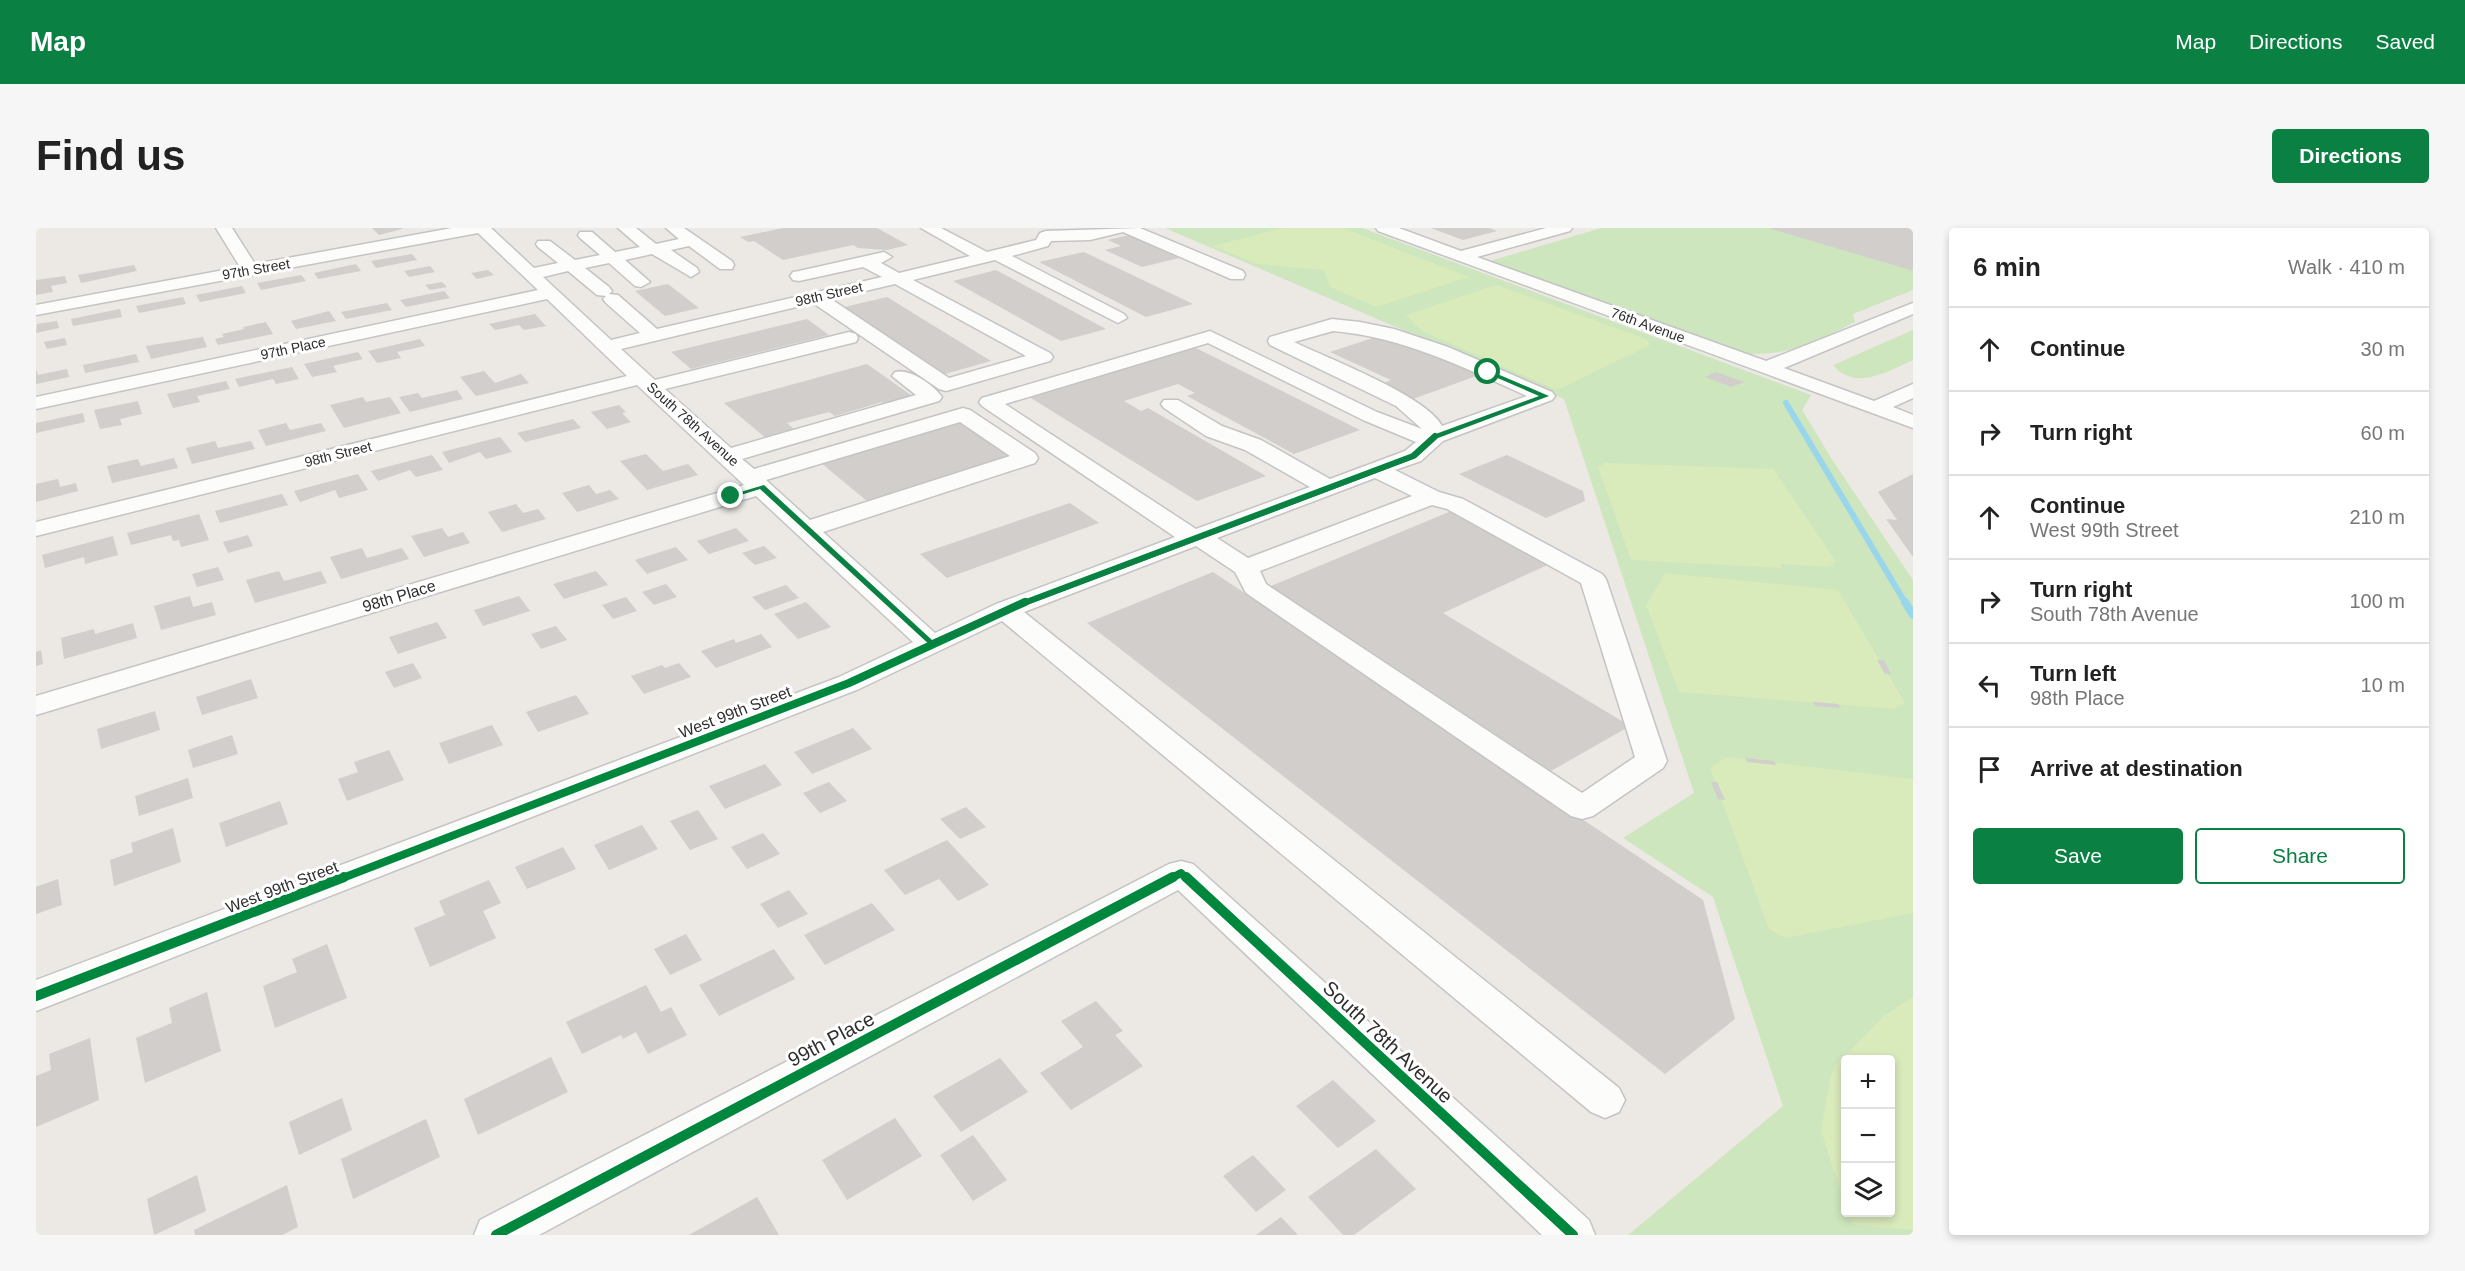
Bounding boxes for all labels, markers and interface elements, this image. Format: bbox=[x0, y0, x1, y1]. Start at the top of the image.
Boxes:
text: Map bbox=[30, 26, 86, 57]
text: Map bbox=[2175, 30, 2216, 53]
text: Directions bbox=[2249, 30, 2342, 53]
text: Saved bbox=[2375, 30, 2435, 53]
button: Directions bbox=[2272, 129, 2429, 183]
text: Find us bbox=[36, 132, 185, 179]
text: 6 min bbox=[1973, 252, 2041, 282]
street label: 97th Street bbox=[221, 255, 291, 283]
text: Walk · 410 m bbox=[2288, 256, 2405, 278]
street label: 98th Street bbox=[794, 278, 864, 309]
street label: 76th Avenue bbox=[1609, 304, 1687, 346]
street label: 97th Place bbox=[259, 333, 327, 363]
icon: ahead bbox=[1973, 333, 2006, 366]
text: Continue bbox=[2030, 336, 2125, 361]
text: 30 m bbox=[2361, 338, 2405, 360]
route start bbox=[1474, 358, 1500, 384]
street label: South 78th Avenue bbox=[644, 379, 742, 470]
icon: right bbox=[1973, 417, 2006, 450]
text: Turn right bbox=[2030, 420, 2132, 445]
text: 60 m bbox=[2361, 422, 2405, 444]
street label: 98th Street bbox=[303, 438, 373, 470]
route end bbox=[717, 482, 743, 508]
text: Continue bbox=[2030, 493, 2125, 518]
icon: ahead bbox=[1973, 501, 2006, 534]
text: 210 m bbox=[2349, 506, 2405, 528]
text: West 99th Street bbox=[2030, 519, 2179, 541]
street label: 98th Place bbox=[360, 577, 438, 615]
text: Turn right bbox=[2030, 577, 2132, 602]
icon: right bbox=[1973, 585, 2006, 618]
text: 100 m bbox=[2349, 590, 2405, 612]
text: South 78th Avenue bbox=[2030, 603, 2199, 625]
text: Turn left bbox=[2030, 661, 2116, 686]
icon: left bbox=[1973, 669, 2006, 702]
text: 10 m bbox=[2361, 674, 2405, 696]
street label: West 99th Street bbox=[676, 683, 794, 741]
text: 98th Place bbox=[2030, 687, 2125, 709]
icon: arrive bbox=[1973, 753, 2006, 786]
text: Arrive at destination bbox=[2030, 756, 2243, 781]
button: Save bbox=[1973, 828, 2183, 884]
button: Share bbox=[2195, 828, 2405, 884]
street label: West 99th Street bbox=[223, 858, 341, 916]
street label: South 78th Avenue bbox=[1319, 976, 1457, 1108]
street label: 99th Place bbox=[784, 1007, 878, 1071]
map controls bbox=[1841, 1055, 1895, 1217]
button: + bbox=[1841, 1055, 1895, 1109]
button: − bbox=[1841, 1109, 1895, 1163]
button: layers bbox=[1841, 1163, 1895, 1217]

